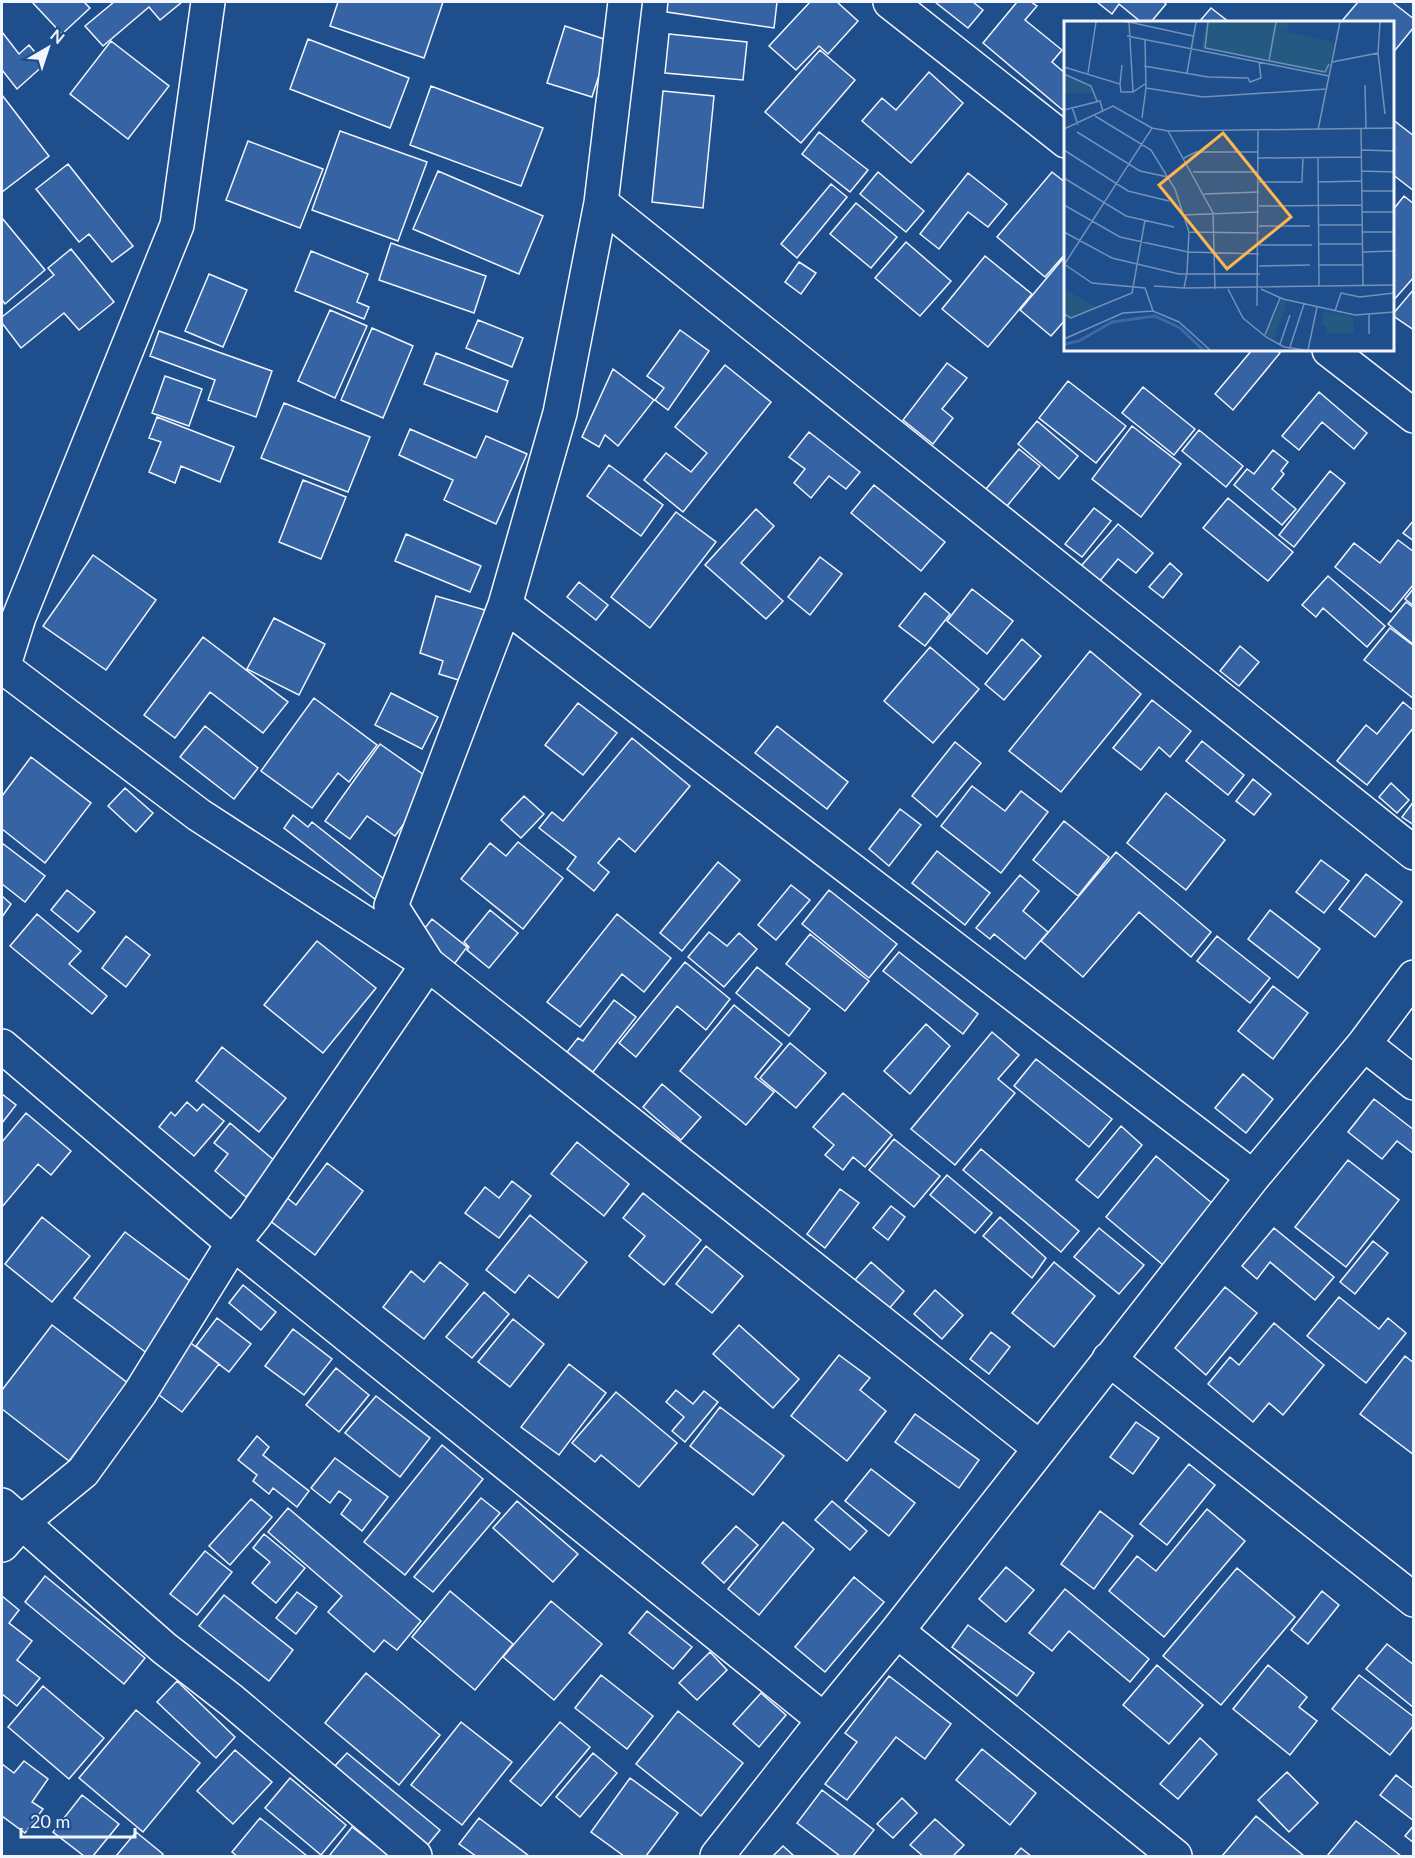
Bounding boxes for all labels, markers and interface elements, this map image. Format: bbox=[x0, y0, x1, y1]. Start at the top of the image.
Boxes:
north arrow bbox=[18, 18, 78, 78]
inset map bbox=[1064, 21, 1394, 351]
text: N bbox=[47, 25, 69, 47]
scale bar bbox=[21, 1801, 135, 1839]
text: 20 m bbox=[30, 1810, 70, 1832]

